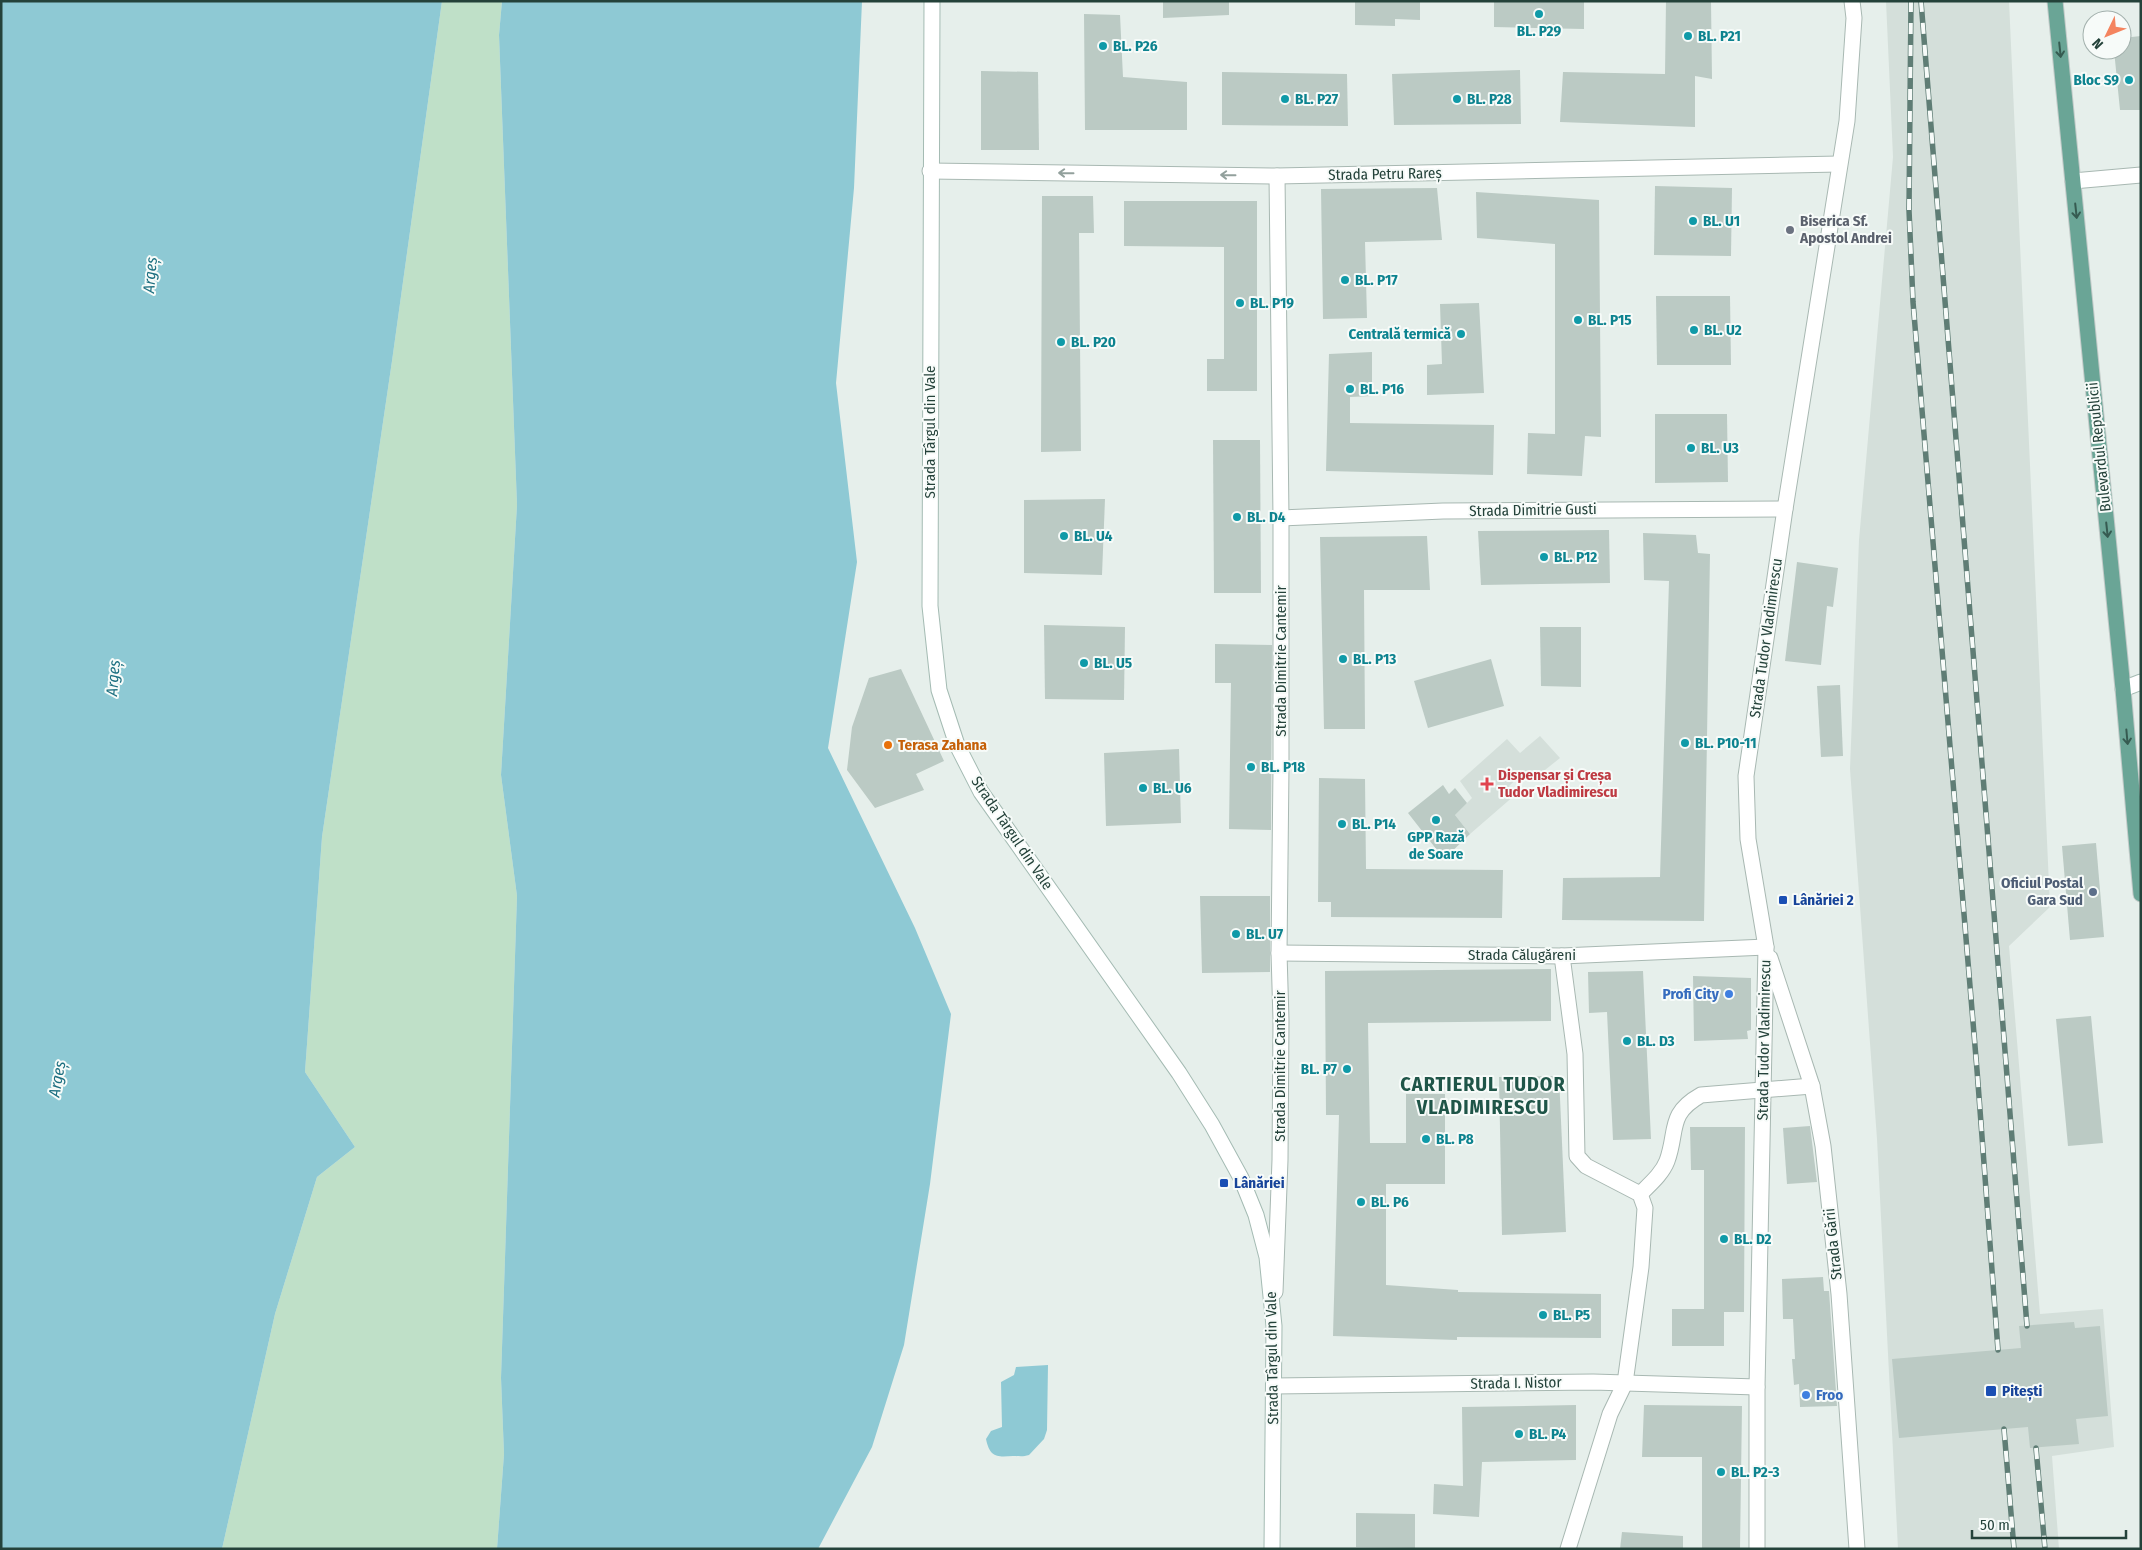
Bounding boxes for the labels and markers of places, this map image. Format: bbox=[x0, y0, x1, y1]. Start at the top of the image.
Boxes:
marker: BL. P29 bbox=[1533, 8, 1545, 20]
place label: BL. P29 bbox=[1517, 22, 1561, 40]
place label: BL. P21 bbox=[1698, 27, 1741, 45]
marker: BL. P21 bbox=[1682, 30, 1694, 42]
place label: BL. P26 bbox=[1113, 37, 1158, 55]
marker: BL. P26 bbox=[1097, 40, 1109, 52]
place label: Bloc S9 bbox=[2074, 71, 2119, 89]
marker: Bloc S9 bbox=[2123, 74, 2135, 86]
place label: BL. P27 bbox=[1295, 90, 1339, 108]
place label: BL. P28 bbox=[1467, 90, 1512, 108]
marker: BL. P27 bbox=[1279, 93, 1291, 105]
marker: BL. P28 bbox=[1451, 93, 1463, 105]
place label: BL. U1 bbox=[1703, 212, 1740, 230]
place label: Biserica Sf. Apostol Andrei bbox=[1799, 212, 1892, 247]
marker: BL. U1 bbox=[1687, 215, 1699, 227]
marker: Biserica Sf. Apostol Andrei bbox=[1784, 224, 1796, 236]
place label: BL. P17 bbox=[1355, 271, 1398, 289]
marker: BL. P17 bbox=[1339, 274, 1351, 286]
place label: BL. P19 bbox=[1250, 294, 1294, 312]
marker: BL. P19 bbox=[1234, 297, 1246, 309]
place label: BL. P15 bbox=[1588, 311, 1632, 329]
marker: BL. P15 bbox=[1572, 314, 1584, 326]
place label: BL. U2 bbox=[1704, 321, 1742, 339]
marker: BL. U2 bbox=[1688, 324, 1700, 336]
place label: Centrală termică bbox=[1348, 325, 1452, 343]
marker: Centrală termică bbox=[1455, 328, 1467, 340]
place label: BL. P20 bbox=[1071, 333, 1116, 351]
marker: BL. P20 bbox=[1055, 336, 1067, 348]
place label: BL. P16 bbox=[1360, 380, 1404, 398]
marker: BL. P16 bbox=[1344, 383, 1356, 395]
place label: BL. U3 bbox=[1701, 439, 1739, 457]
marker: BL. U3 bbox=[1685, 442, 1697, 454]
place label: BL. D4 bbox=[1247, 508, 1286, 526]
marker: BL. D4 bbox=[1231, 511, 1243, 523]
place label: BL. U4 bbox=[1074, 527, 1113, 545]
marker: BL. U4 bbox=[1058, 530, 1070, 542]
place label: BL. P12 bbox=[1554, 548, 1597, 566]
marker: BL. P12 bbox=[1538, 551, 1550, 563]
place label: BL. P13 bbox=[1353, 650, 1396, 668]
marker: BL. P13 bbox=[1337, 653, 1349, 665]
place label: BL. U5 bbox=[1094, 654, 1132, 672]
marker: BL. U5 bbox=[1078, 657, 1090, 669]
place label: BL. P10-11 bbox=[1695, 734, 1756, 752]
place label: Terasa Zahana bbox=[898, 736, 987, 754]
marker: BL. P10-11 bbox=[1679, 737, 1691, 749]
marker: Terasa Zahana bbox=[882, 739, 894, 751]
place label: BL. P18 bbox=[1261, 758, 1305, 776]
marker: BL. P18 bbox=[1245, 761, 1257, 773]
place label: Dispensar și Creșa Tudor Vladimirescu bbox=[1498, 766, 1618, 801]
marker: Dispensar și Creșa Tudor Vladimirescu bbox=[1480, 777, 1494, 791]
place label: BL. U6 bbox=[1153, 779, 1192, 797]
marker: BL. U6 bbox=[1137, 782, 1149, 794]
marker: GPP Rază de Soare bbox=[1430, 814, 1442, 826]
place label: BL. P14 bbox=[1352, 815, 1396, 833]
marker: BL. P14 bbox=[1336, 818, 1348, 830]
place label: GPP Rază de Soare bbox=[1407, 828, 1465, 863]
place label: Oficiul Postal Gara Sud bbox=[2001, 874, 2084, 909]
marker: Oficiul Postal Gara Sud bbox=[2087, 886, 2099, 898]
place label: Lânăriei 2 bbox=[1793, 891, 1854, 909]
marker: Lânăriei 2 bbox=[1777, 894, 1789, 906]
place label: BL. U7 bbox=[1246, 925, 1284, 943]
marker: BL. U7 bbox=[1230, 928, 1242, 940]
place label: Profi City bbox=[1663, 985, 1720, 1003]
marker: Profi City bbox=[1723, 988, 1735, 1000]
place label: BL. D3 bbox=[1637, 1032, 1675, 1050]
marker: BL. D3 bbox=[1621, 1035, 1633, 1047]
place label: BL. P7 bbox=[1301, 1060, 1338, 1078]
marker: BL. P7 bbox=[1341, 1063, 1353, 1075]
place label: BL. P8 bbox=[1436, 1130, 1474, 1148]
marker: BL. P8 bbox=[1420, 1133, 1432, 1145]
place label: Lânăriei bbox=[1234, 1174, 1285, 1192]
marker: Lânăriei bbox=[1218, 1177, 1230, 1189]
place label: BL. P6 bbox=[1371, 1193, 1409, 1211]
marker: BL. P6 bbox=[1355, 1196, 1367, 1208]
place label: BL. D2 bbox=[1734, 1230, 1771, 1248]
marker: BL. D2 bbox=[1718, 1233, 1730, 1245]
place label: BL. P5 bbox=[1553, 1306, 1590, 1324]
marker: BL. P5 bbox=[1537, 1309, 1549, 1321]
place label: Pitești bbox=[2002, 1382, 2043, 1401]
marker: Pitești bbox=[1984, 1384, 1998, 1398]
place label: Froo bbox=[1816, 1386, 1843, 1404]
marker: Froo bbox=[1800, 1389, 1812, 1401]
place label: BL. P4 bbox=[1529, 1425, 1566, 1443]
marker: BL. P4 bbox=[1513, 1428, 1525, 1440]
place label: BL. P2-3 bbox=[1731, 1463, 1780, 1481]
marker: BL. P2-3 bbox=[1715, 1466, 1727, 1478]

